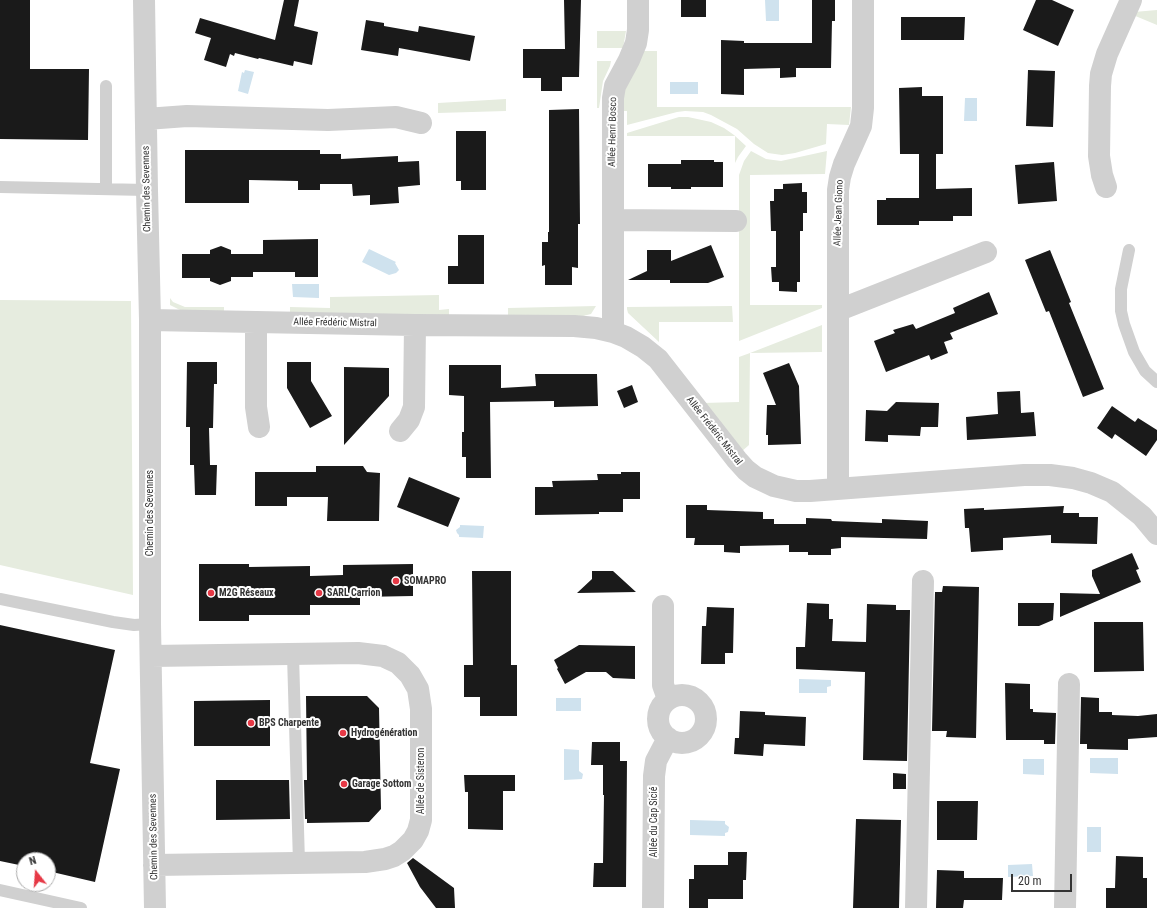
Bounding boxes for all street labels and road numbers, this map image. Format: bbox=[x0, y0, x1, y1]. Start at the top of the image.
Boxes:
street label: Allée Henri Bosco bbox=[606, 97, 620, 167]
street label: Chemin des Sevennes bbox=[140, 146, 154, 232]
street label: Allée Jean Giono bbox=[832, 180, 846, 246]
street label: Allée Frédéric Mistral bbox=[293, 316, 377, 330]
street label: Allée Frédéric Mistral bbox=[684, 394, 744, 468]
street label: Chemin des Sevennes bbox=[144, 470, 156, 556]
street label: Allée de Sisteron bbox=[415, 748, 427, 814]
street label: Allée du Cap Sicié bbox=[648, 787, 660, 857]
street label: Chemin des Sevennes bbox=[147, 794, 161, 880]

